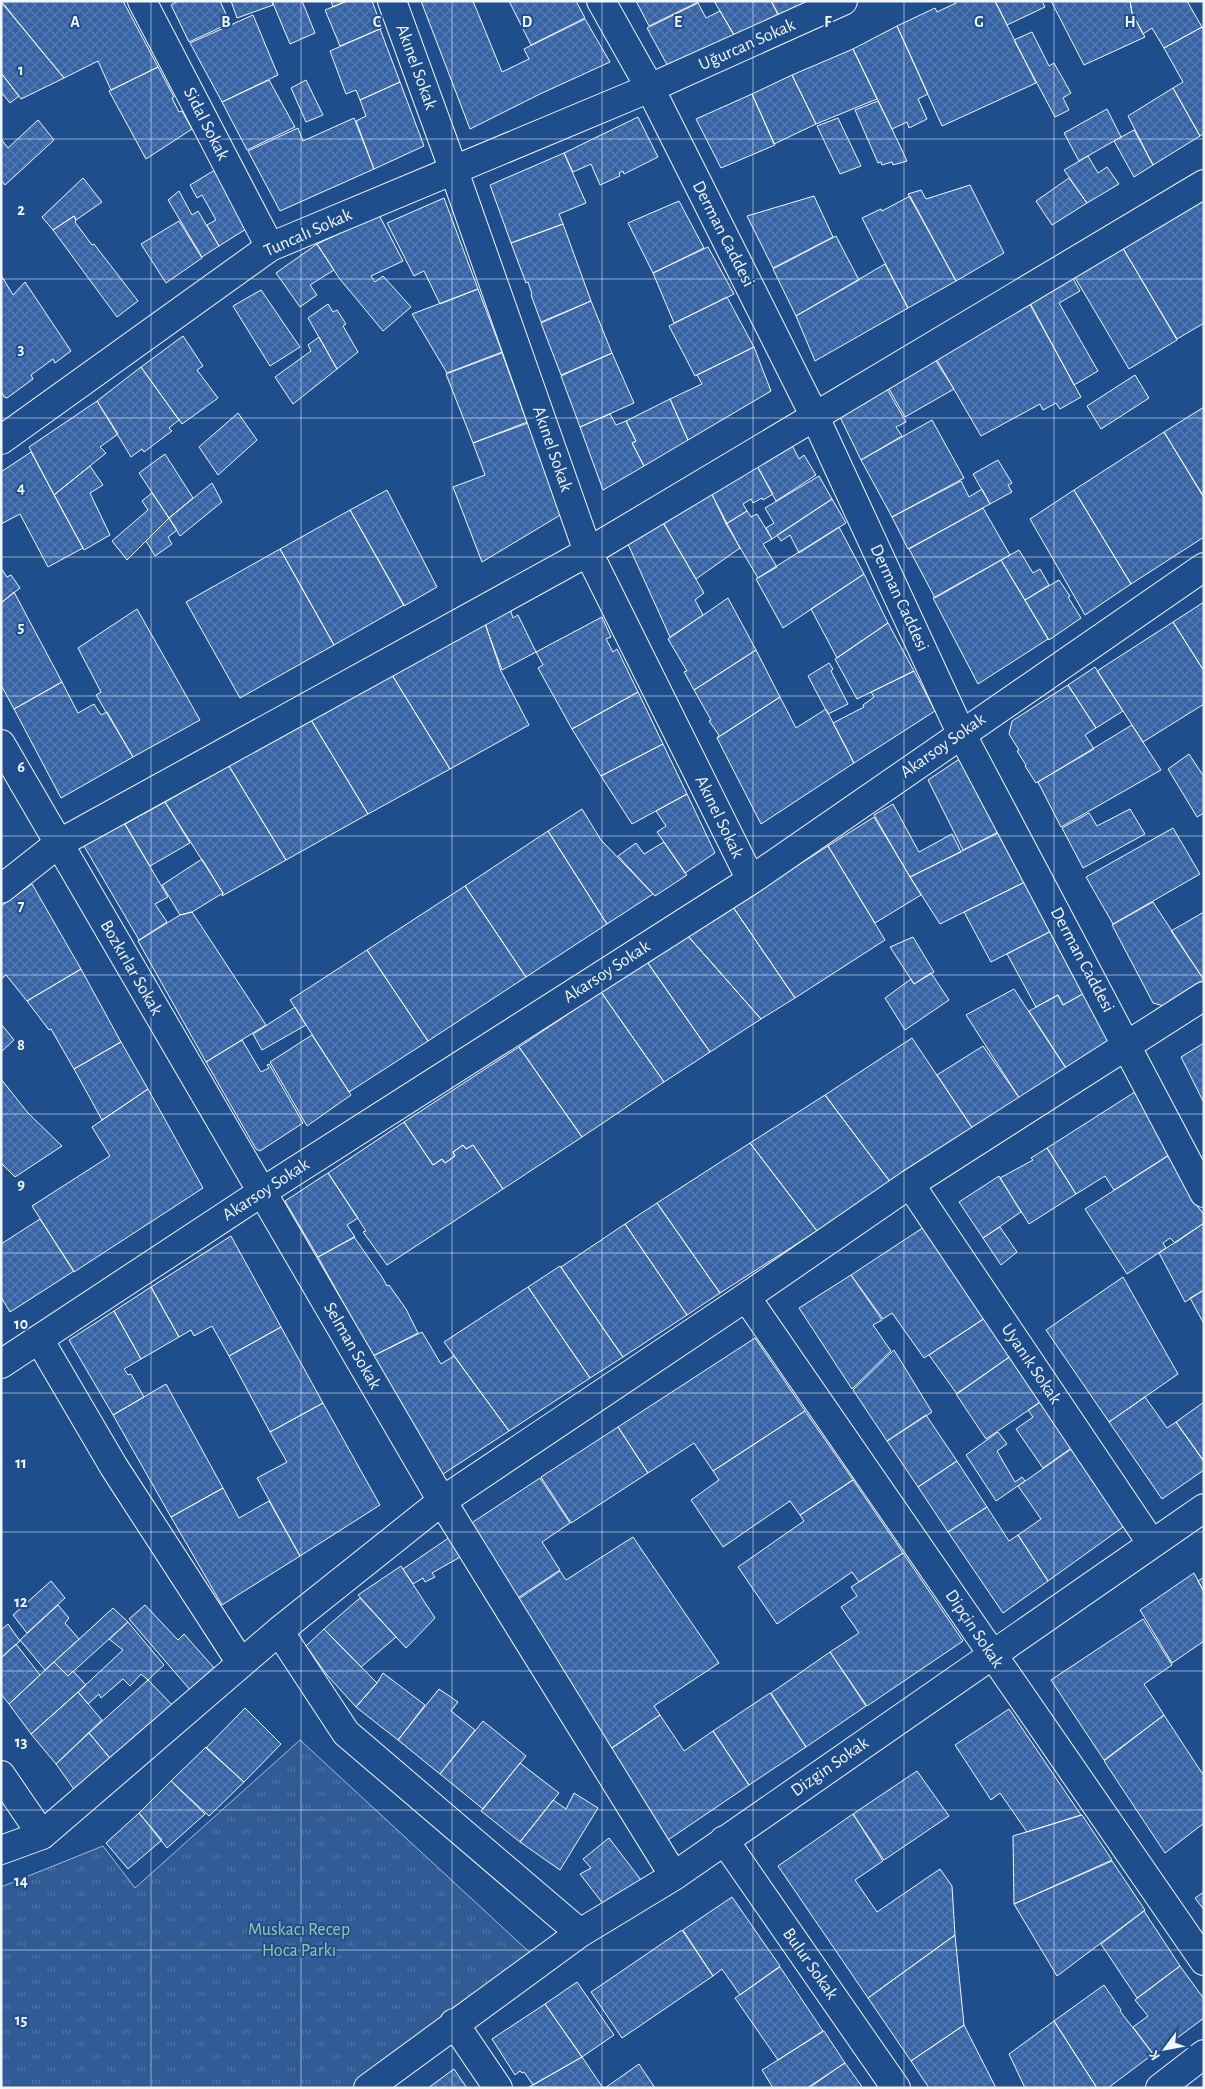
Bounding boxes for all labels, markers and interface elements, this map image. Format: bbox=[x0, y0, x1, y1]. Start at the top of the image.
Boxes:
text: A bbox=[70, 14, 80, 30]
text: B bbox=[221, 14, 231, 30]
text: C bbox=[373, 14, 382, 30]
text: D bbox=[522, 14, 533, 30]
text: E bbox=[674, 14, 682, 30]
text: F bbox=[824, 14, 832, 30]
text: G bbox=[974, 14, 984, 30]
text: H bbox=[1124, 14, 1136, 30]
street label: Uğurcan Sokak bbox=[696, 15, 799, 74]
street label: Akınel Sokak bbox=[392, 22, 440, 113]
text: 1 bbox=[18, 62, 24, 78]
street label: Sidal Sokak bbox=[180, 85, 232, 164]
street label: Derman Caddesi bbox=[689, 178, 757, 290]
text: 2 bbox=[17, 202, 25, 218]
street label: Tuncalı Sokak bbox=[261, 205, 355, 260]
text: 3 bbox=[18, 341, 25, 357]
street label: Akınel Sokak bbox=[529, 404, 575, 495]
text: 4 bbox=[17, 480, 25, 496]
street label: Derman Caddesi bbox=[866, 542, 932, 654]
text: 5 bbox=[18, 619, 25, 635]
street label: Akarsoy Sokak bbox=[897, 710, 990, 782]
text: 6 bbox=[17, 759, 25, 775]
street label: Akınel Sokak bbox=[691, 773, 747, 862]
text: 7 bbox=[18, 898, 25, 914]
street label: Derman Caddesi bbox=[1047, 904, 1117, 1016]
street label: Bozkırlar Sokak bbox=[97, 917, 166, 1019]
street label: Akarsoy Sokak bbox=[560, 937, 654, 1007]
text: 8 bbox=[17, 1037, 25, 1053]
street label: Akarsoy Sokak bbox=[219, 1155, 313, 1225]
text: 9 bbox=[17, 1176, 25, 1192]
street label: Selman Sokak bbox=[320, 1299, 384, 1393]
text: 10 bbox=[14, 1316, 28, 1332]
street label: Uyanık Sokak bbox=[998, 1320, 1065, 1408]
text: 11 bbox=[15, 1455, 27, 1471]
street label: Dipçin Sokak bbox=[941, 1587, 1007, 1672]
text: 12 bbox=[14, 1594, 28, 1610]
street label: Dizgin Sokak bbox=[788, 1733, 873, 1800]
text: 13 bbox=[15, 1734, 27, 1750]
text: 14 bbox=[14, 1873, 28, 1889]
park label: Muskacı Recep Hoca Parkı bbox=[248, 1921, 350, 1960]
street label: Bulur Sokak bbox=[779, 1925, 841, 2004]
text: 15 bbox=[15, 2012, 27, 2028]
north arrow bbox=[1140, 2024, 1190, 2074]
text: K bbox=[1146, 2047, 1163, 2063]

